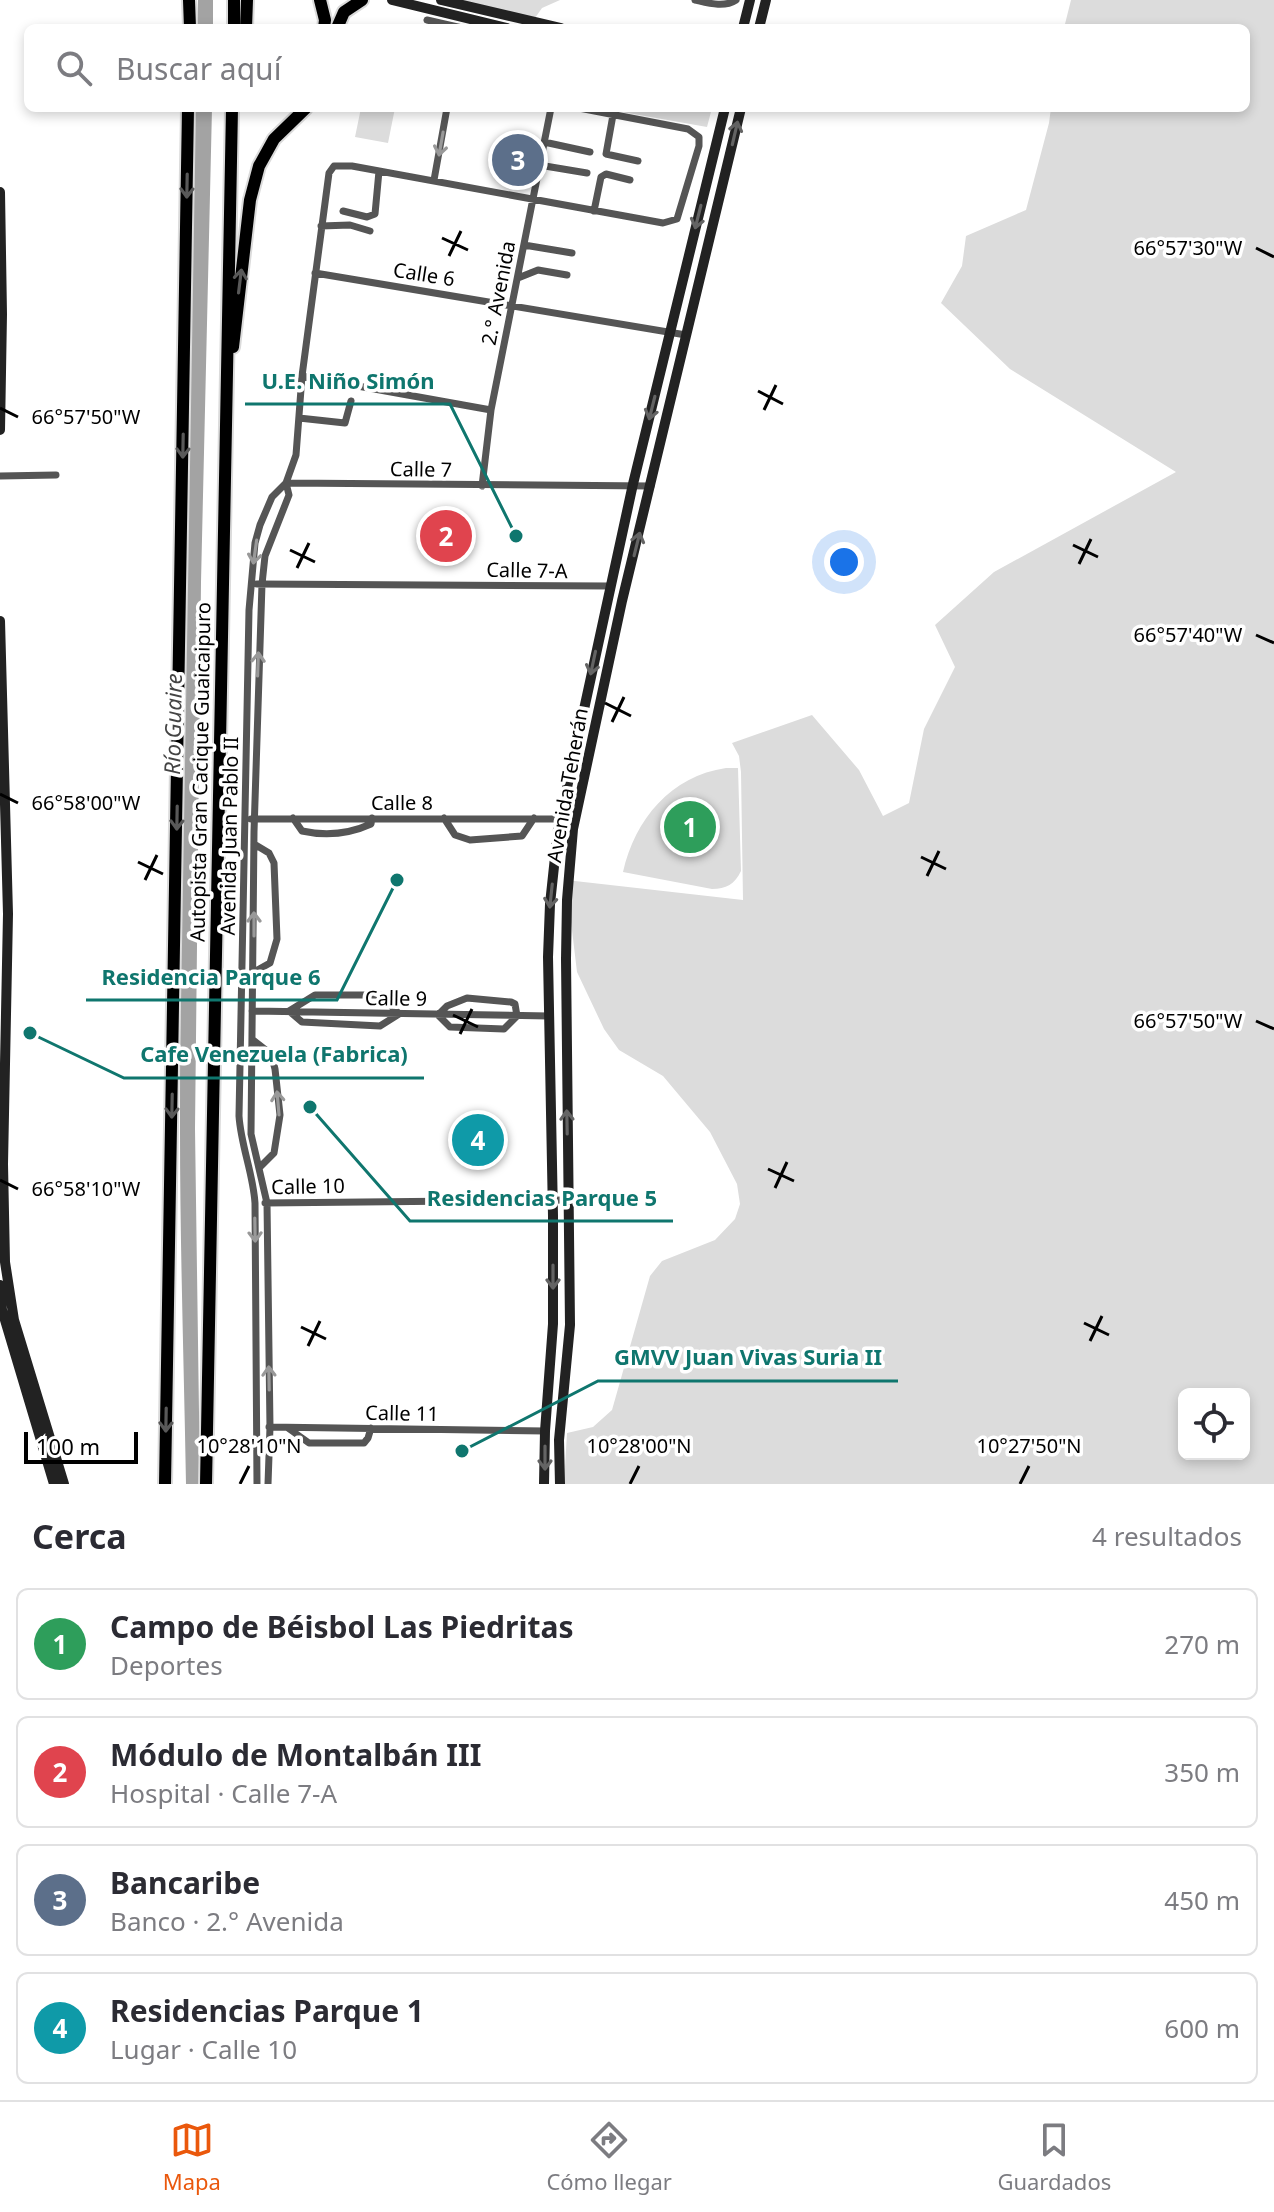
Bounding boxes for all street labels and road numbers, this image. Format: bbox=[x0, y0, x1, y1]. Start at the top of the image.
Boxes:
street label: 2.° Avenida bbox=[475, 238, 521, 348]
street label: Calle 6 bbox=[391, 256, 457, 292]
street label: Calle 7 bbox=[390, 455, 452, 483]
street label: Calle 7-A bbox=[486, 556, 568, 584]
street label: Autopista Gran Cacique Guaicaipuro bbox=[184, 602, 216, 942]
street label: Avenida Teherán bbox=[540, 706, 594, 864]
street label: Avenida Juan Pablo II bbox=[214, 736, 244, 936]
street label: Calle 8 bbox=[371, 789, 433, 816]
street label: Calle 9 bbox=[365, 984, 427, 1012]
street label: Calle 10 bbox=[271, 1172, 345, 1200]
street label: Calle 11 bbox=[365, 1399, 439, 1427]

